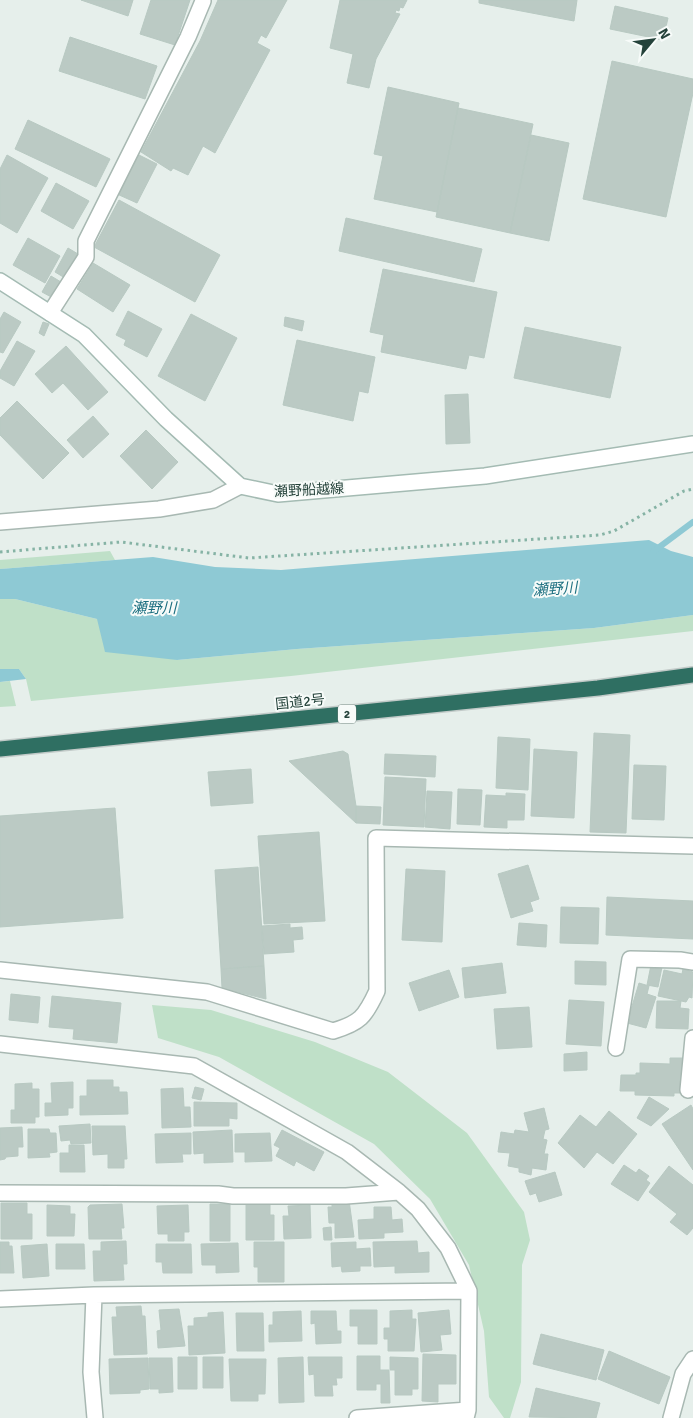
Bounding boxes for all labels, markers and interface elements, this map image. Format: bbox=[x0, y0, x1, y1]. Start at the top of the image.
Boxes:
north arrow bbox=[628, 15, 678, 65]
text: N bbox=[654, 26, 674, 42]
street label: 瀬野船越線 bbox=[274, 480, 344, 500]
water label: 瀬野川 bbox=[532, 578, 580, 600]
water label: 瀬野川 bbox=[131, 599, 178, 617]
street label: 国道2号 bbox=[274, 691, 326, 713]
road number: 2 bbox=[338, 704, 356, 724]

